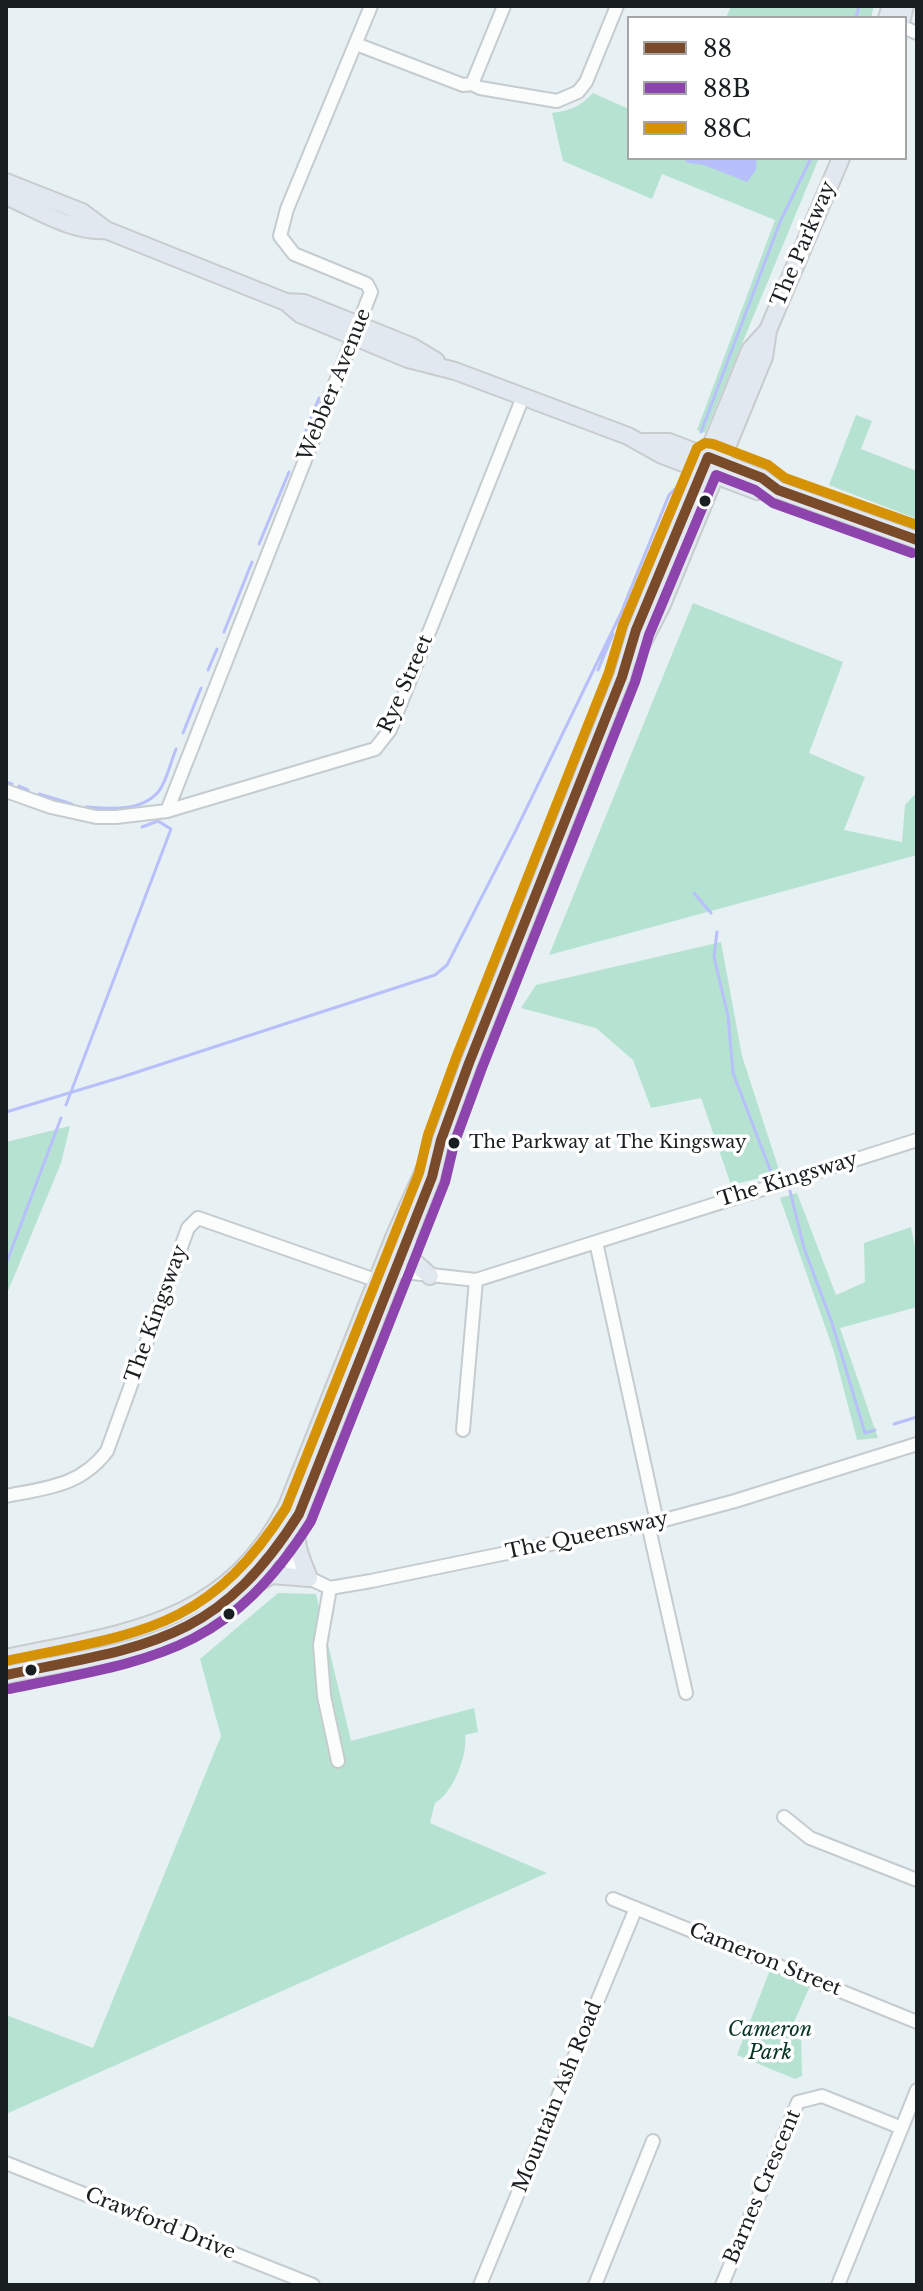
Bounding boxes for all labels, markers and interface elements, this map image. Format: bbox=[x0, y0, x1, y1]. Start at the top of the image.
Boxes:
legend bbox=[627, 16, 907, 160]
text: 88 bbox=[703, 34, 732, 63]
text: 88B bbox=[703, 74, 751, 103]
text: 88C bbox=[703, 114, 751, 143]
street label: The Parkway bbox=[767, 178, 841, 310]
street label: Webber Avenue bbox=[293, 305, 377, 465]
unlabelled marker bbox=[697, 493, 713, 509]
street label: Rye Street bbox=[374, 631, 438, 737]
place label: The Parkway at The Kingsway bbox=[469, 1132, 746, 1154]
marker: The Parkway at The Kingsway bbox=[446, 1135, 462, 1151]
street label: The Kingsway bbox=[715, 1147, 861, 1213]
street label: The Kingsway bbox=[121, 1242, 193, 1386]
street label: The Queensway bbox=[504, 1507, 670, 1565]
unlabelled marker bbox=[221, 1606, 237, 1622]
unlabelled marker bbox=[23, 1662, 39, 1678]
street label: Cameron Street bbox=[685, 1919, 845, 2001]
street label: Mountain Ash Road bbox=[509, 1998, 607, 2196]
park label: Cameron Park bbox=[728, 2018, 812, 2065]
street label: Barnes Crescent bbox=[720, 2106, 806, 2268]
street label: Crawford Drive bbox=[81, 2183, 239, 2265]

